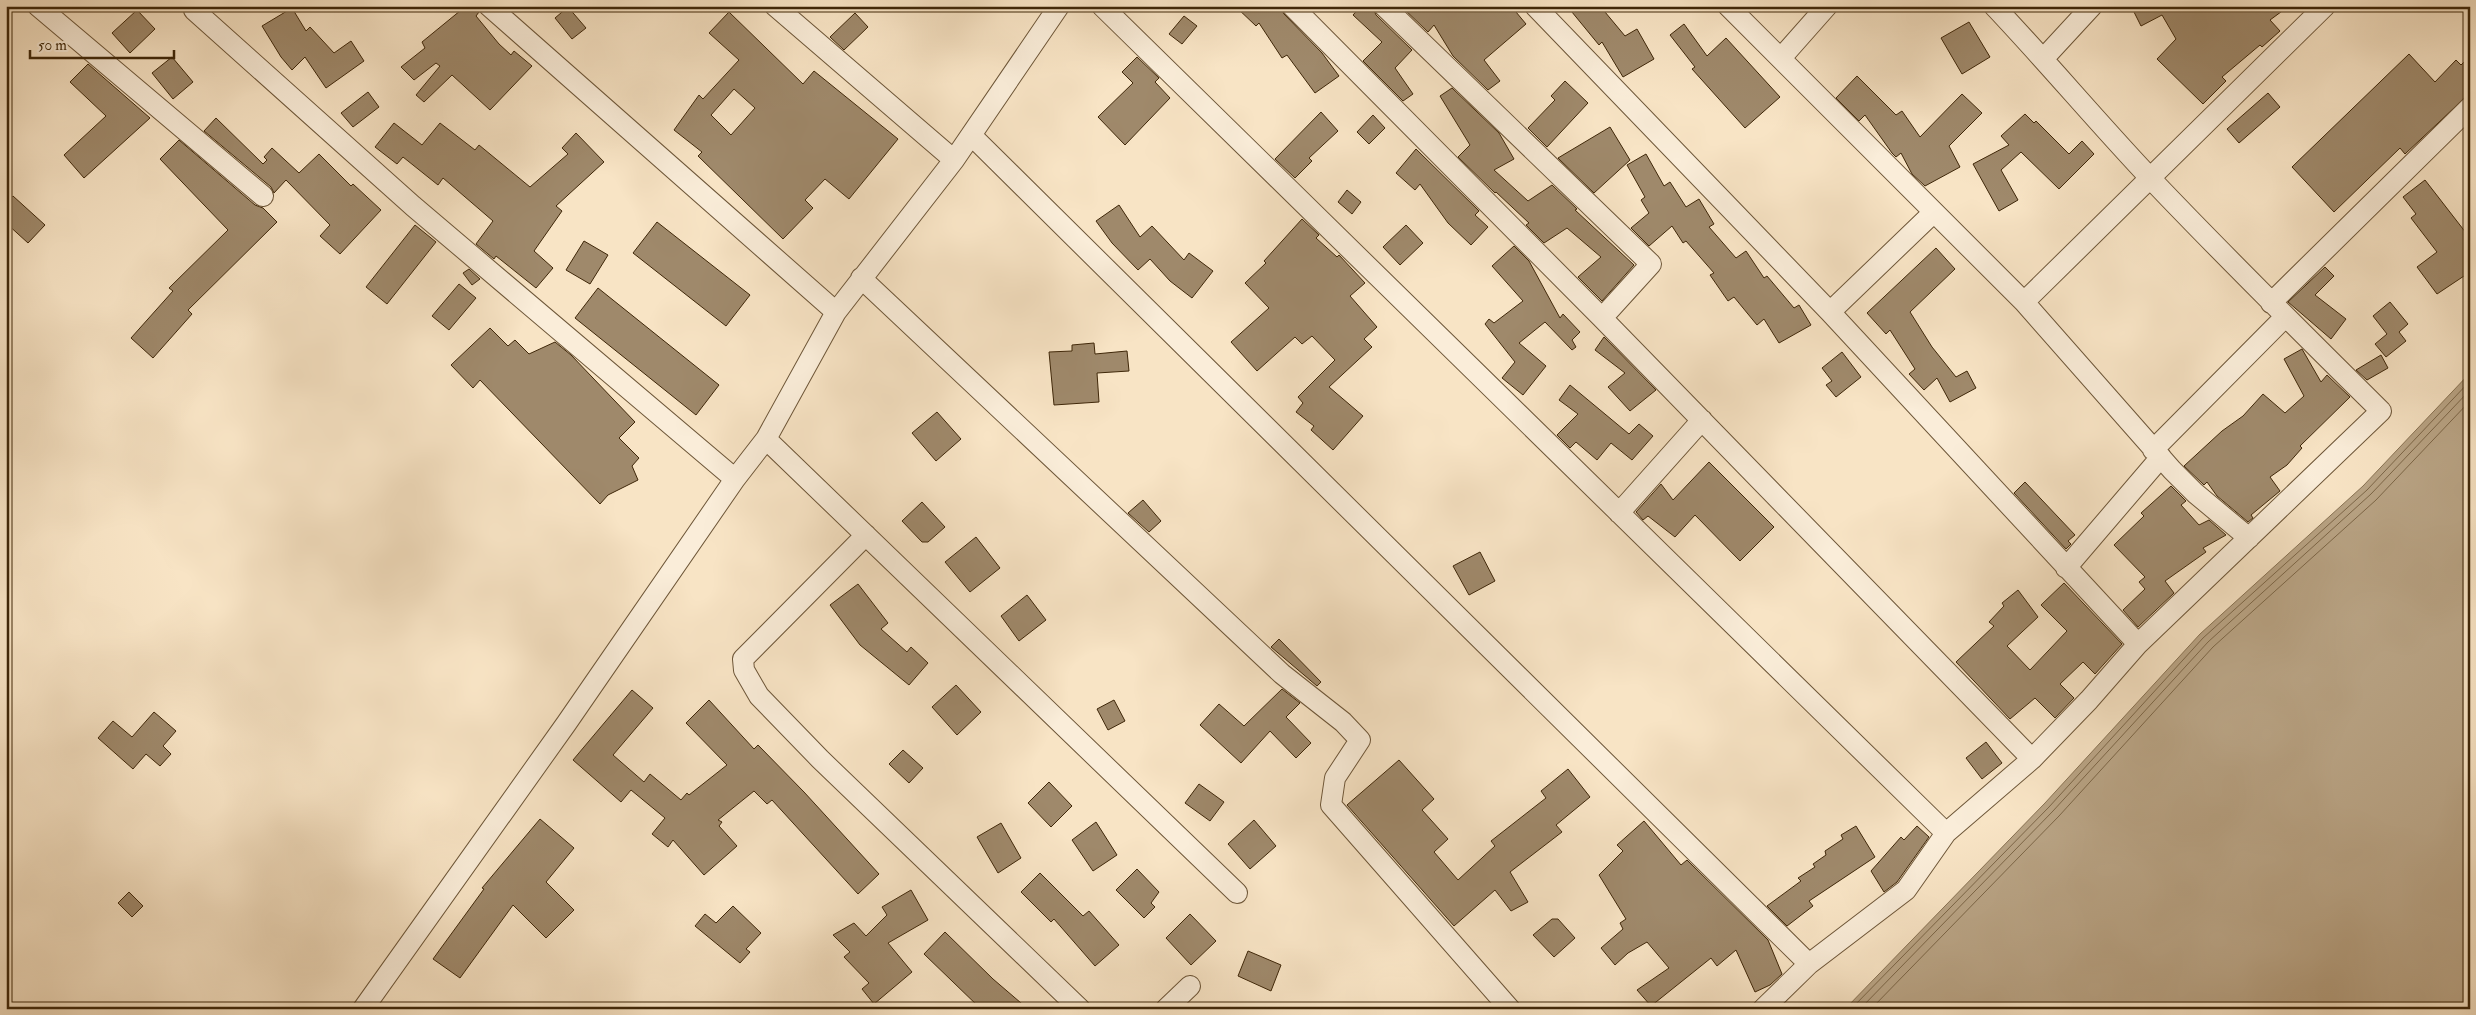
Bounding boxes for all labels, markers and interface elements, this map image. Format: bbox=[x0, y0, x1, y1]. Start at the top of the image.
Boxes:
scale bar bbox=[30, 28, 174, 60]
text: 50 m bbox=[38, 36, 67, 55]

